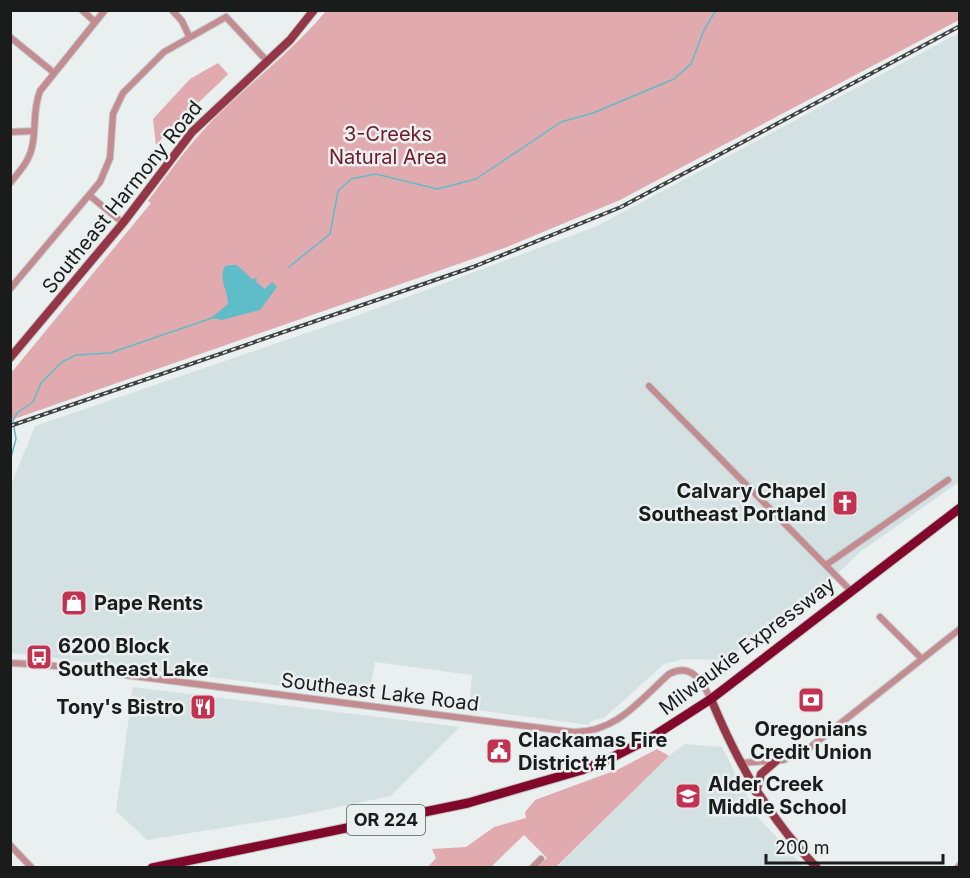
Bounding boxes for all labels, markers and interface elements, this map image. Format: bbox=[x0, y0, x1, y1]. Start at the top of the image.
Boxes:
street label: Southeast Harmony Road bbox=[37, 96, 207, 298]
park label: 3-Creeks Natural Area bbox=[329, 122, 447, 169]
place label: Calvary Chapel Southeast Portland bbox=[638, 479, 826, 526]
church icon: Calvary Chapel Southeast Portland bbox=[830, 488, 860, 518]
street label: Milwaukie Expressway bbox=[654, 572, 840, 720]
shop icon: Pape Rents bbox=[59, 588, 89, 618]
place label: Pape Rents bbox=[94, 591, 203, 615]
place label: 6200 Block Southeast Lake bbox=[58, 634, 209, 681]
bus stop icon: 6200 Block Southeast Lake bbox=[24, 642, 54, 672]
street label: Southeast Lake Road bbox=[280, 668, 480, 716]
bank icon: Oregonians Credit Union bbox=[796, 685, 826, 715]
restaurant icon: Tony's Bistro bbox=[188, 692, 218, 722]
place label: Tony's Bistro bbox=[56, 695, 184, 719]
place label: Oregonians Credit Union bbox=[750, 717, 872, 764]
place label: Clackamas Fire District #1 bbox=[518, 728, 667, 775]
public building icon: Clackamas Fire District #1 bbox=[484, 736, 514, 766]
place label: Alder Creek Middle School bbox=[708, 772, 847, 819]
school or university icon: Alder Creek Middle School bbox=[673, 781, 703, 811]
road number: OR 224 bbox=[347, 805, 425, 835]
scale bar bbox=[766, 827, 943, 865]
text: 200 m bbox=[775, 837, 830, 858]

